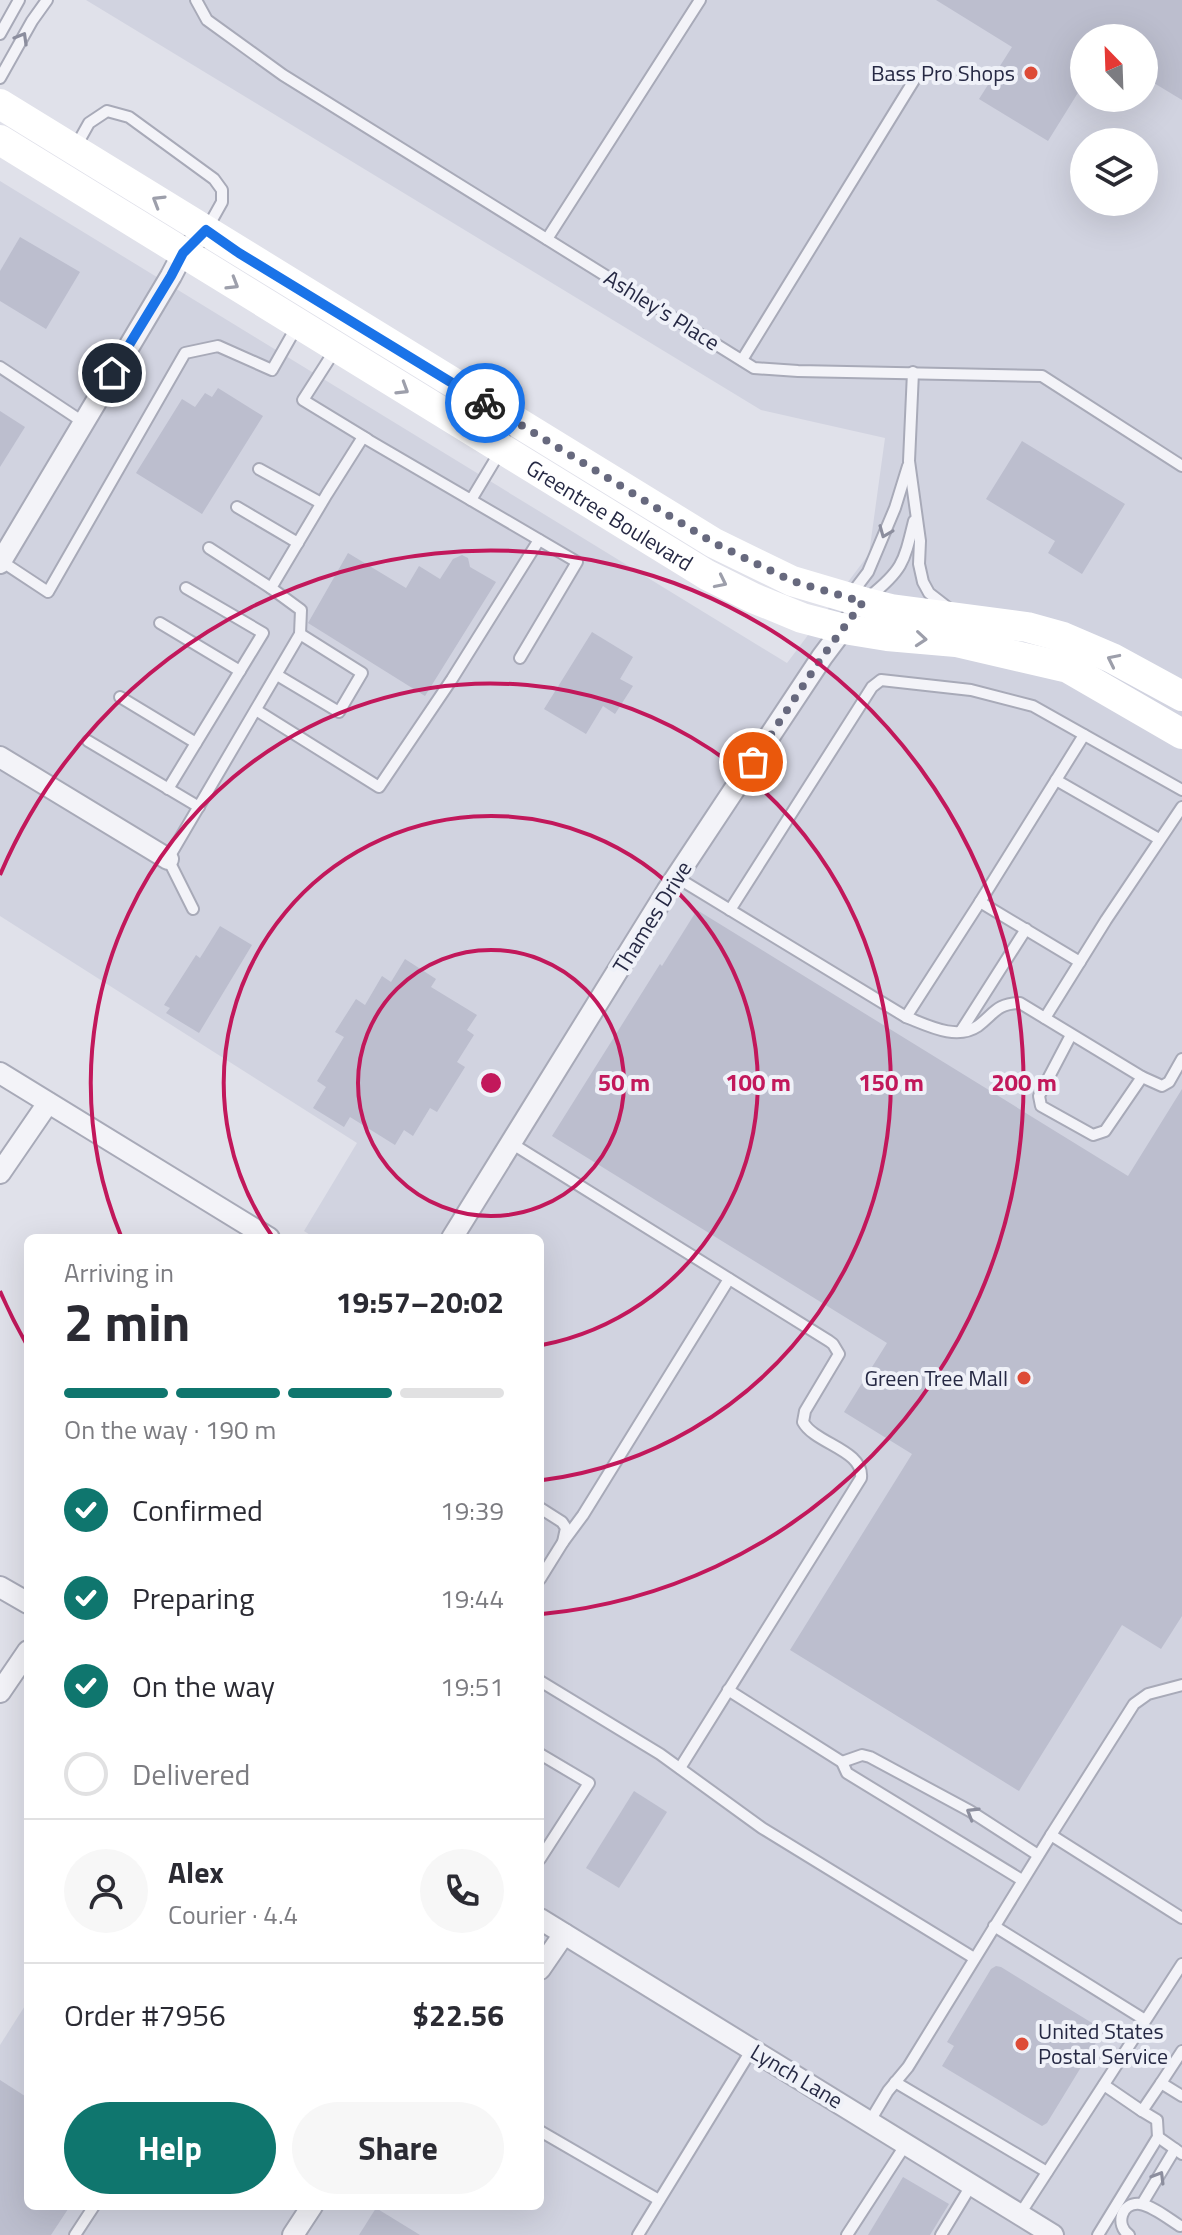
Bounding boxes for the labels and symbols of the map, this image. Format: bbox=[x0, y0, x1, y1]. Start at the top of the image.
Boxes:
north arrow bbox=[1070, 24, 1158, 112]
one-way arrow bbox=[13, 32, 28, 46]
place label: Bass Pro Shops bbox=[871, 56, 1015, 90]
marker: Bass Pro Shops bbox=[1022, 64, 1040, 82]
one-way arrow bbox=[152, 195, 167, 211]
street label: Ashley's Place bbox=[597, 261, 727, 359]
one-way arrow bbox=[224, 274, 239, 290]
pin bbox=[78, 339, 146, 407]
courier bbox=[445, 363, 525, 443]
one-way arrow bbox=[394, 379, 409, 394]
street label: Greentree Boulevard bbox=[520, 451, 700, 580]
one-way arrow bbox=[878, 524, 894, 538]
one-way arrow bbox=[712, 572, 727, 588]
one-way arrow bbox=[915, 630, 928, 647]
one-way arrow bbox=[1107, 654, 1122, 669]
pin bbox=[719, 728, 787, 796]
street label: Thames Drive bbox=[604, 854, 700, 980]
text: 50 m bbox=[598, 1064, 650, 1100]
text: 100 m bbox=[725, 1064, 791, 1100]
text: 150 m bbox=[858, 1064, 924, 1100]
text: 200 m bbox=[991, 1064, 1057, 1100]
centre of rings bbox=[477, 1069, 505, 1097]
place label: Green Tree Mall bbox=[864, 1361, 1008, 1395]
marker: Green Tree Mall bbox=[1015, 1369, 1033, 1387]
one-way arrow bbox=[966, 1807, 981, 1822]
place label: United States Postal Service bbox=[1038, 2014, 1168, 2073]
street label: Lynch Lane bbox=[744, 2035, 850, 2117]
marker: United States Postal Service bbox=[1013, 2035, 1031, 2053]
one-way arrow bbox=[1149, 2171, 1165, 2186]

